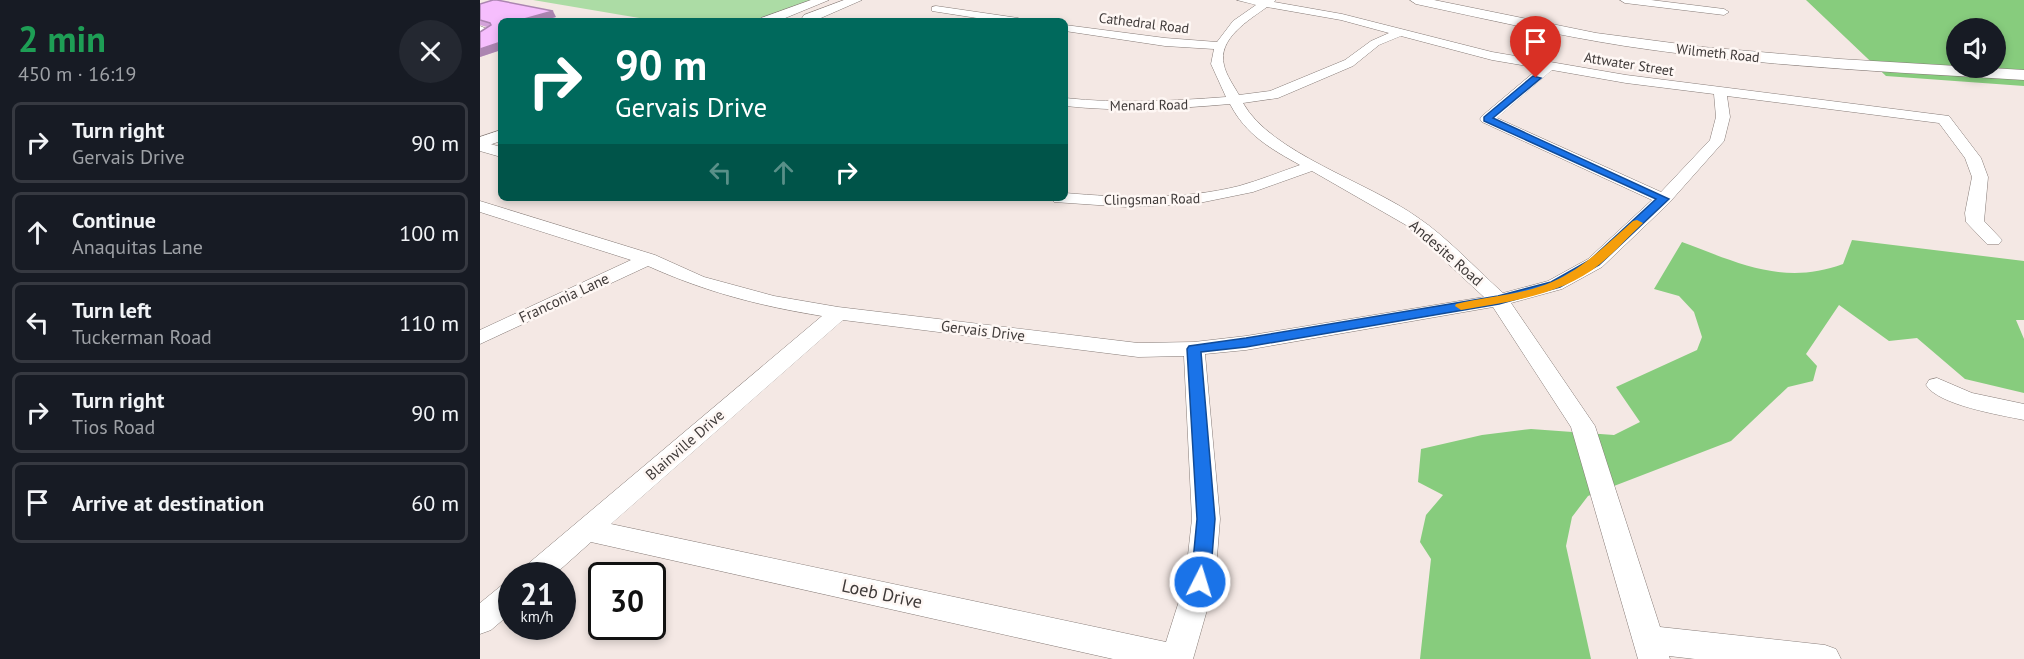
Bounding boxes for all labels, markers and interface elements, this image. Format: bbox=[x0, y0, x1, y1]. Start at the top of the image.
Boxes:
street label: Cathedral Road bbox=[1098, 9, 1190, 37]
text: 2 min bbox=[18, 15, 106, 62]
pin bbox=[1510, 16, 1561, 78]
map controls bbox=[1946, 18, 2006, 78]
button: sound bbox=[1946, 18, 2006, 78]
button: close bbox=[399, 20, 462, 83]
icon: arrive bbox=[1519, 25, 1552, 58]
text: 90 m bbox=[615, 37, 707, 92]
street label: Wilmeth Road bbox=[1675, 40, 1761, 66]
icon: right bbox=[516, 42, 594, 120]
street label: Attwater Street bbox=[1583, 48, 1675, 80]
text: 450 m · 16:19 bbox=[18, 61, 136, 87]
text: Gervais Drive bbox=[615, 90, 767, 124]
street label: Menard Road bbox=[1110, 95, 1188, 115]
text: Turn right bbox=[72, 116, 164, 144]
icon: right bbox=[21, 126, 54, 159]
text: 90 m bbox=[411, 129, 459, 157]
text: Gervais Drive bbox=[72, 144, 185, 170]
icon: left bbox=[704, 156, 737, 189]
icon: ahead bbox=[767, 156, 800, 189]
icon: right bbox=[830, 156, 863, 189]
street label: Clingsman Road bbox=[1104, 189, 1200, 209]
text: Continue bbox=[72, 206, 156, 234]
street label: Andesite Road bbox=[1406, 215, 1487, 290]
icon: ahead bbox=[21, 216, 54, 249]
text: 100 m bbox=[399, 219, 459, 247]
text: Anaquitas Lane bbox=[72, 234, 203, 260]
street label: Franconia Lane bbox=[516, 268, 612, 327]
text: Turn left bbox=[72, 296, 152, 324]
icon: left bbox=[21, 306, 54, 339]
text: 110 m bbox=[399, 309, 459, 337]
street label: Gervais Drive bbox=[940, 316, 1026, 345]
text: Tuckerman Road bbox=[72, 324, 212, 350]
text: Turn right bbox=[72, 386, 164, 414]
icon: right bbox=[21, 396, 54, 429]
text: 90 m bbox=[411, 399, 459, 427]
street label: Blainville Drive bbox=[641, 405, 728, 484]
text: Tios Road bbox=[72, 414, 155, 440]
icon: arrive bbox=[21, 486, 54, 519]
text: Arrive at destination bbox=[72, 489, 264, 517]
text: 60 m bbox=[411, 489, 459, 517]
position arrow bbox=[1168, 550, 1232, 614]
speed limit sign: 30 bbox=[588, 562, 666, 640]
text: 21 bbox=[520, 574, 554, 613]
street label: Loeb Drive bbox=[840, 574, 925, 613]
text: km/h bbox=[521, 607, 553, 626]

